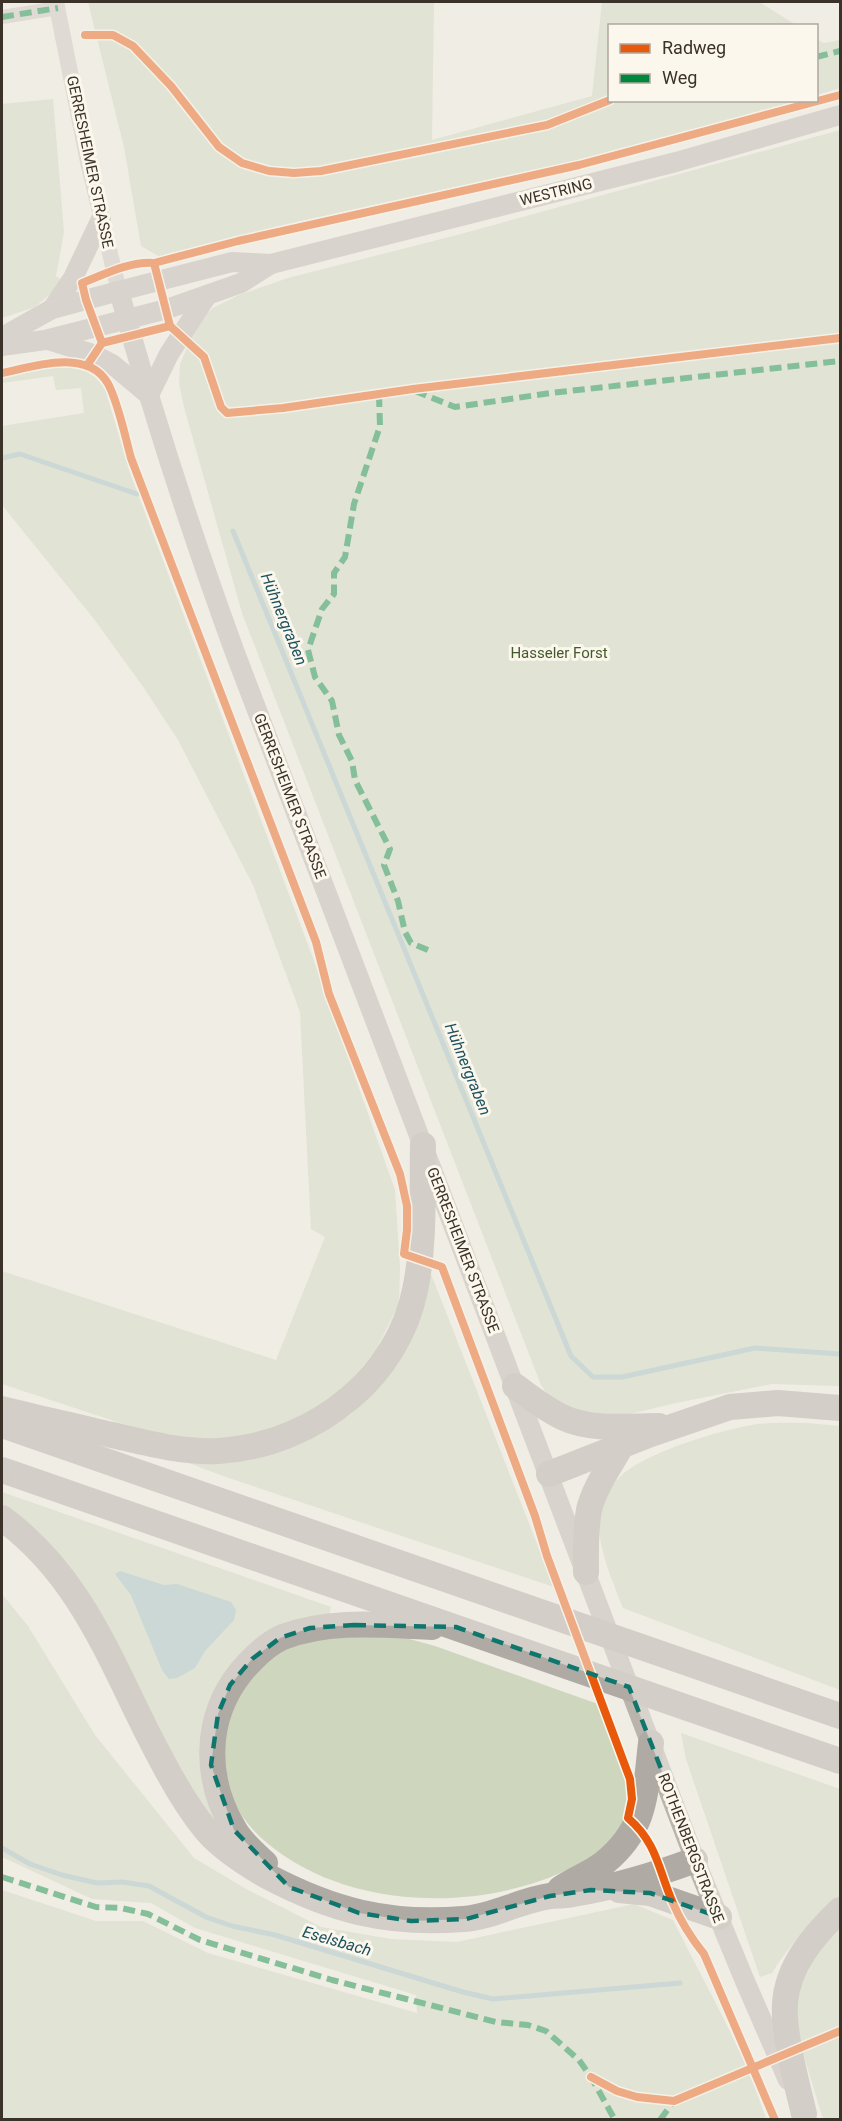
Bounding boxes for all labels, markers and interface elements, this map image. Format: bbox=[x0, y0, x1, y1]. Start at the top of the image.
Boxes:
legend bbox=[608, 24, 818, 102]
text: Radweg bbox=[662, 37, 726, 58]
text: Weg bbox=[662, 67, 697, 88]
street label: GERRESHEIMER STRASSE bbox=[63, 74, 117, 250]
street label: WESTRING bbox=[518, 174, 594, 210]
water label: Hühnergraben bbox=[257, 570, 311, 668]
park label: Hasseler Forst bbox=[510, 644, 608, 662]
street label: GERRESHEIMER STRASSE bbox=[250, 711, 330, 882]
water label: Hühnergraben bbox=[441, 1020, 495, 1118]
street label: GERRESHEIMER STRASSE bbox=[423, 1165, 503, 1336]
street label: ROTHENBERGSTRASSE bbox=[654, 1771, 728, 1926]
water label: Eselsbach bbox=[300, 1922, 374, 1960]

